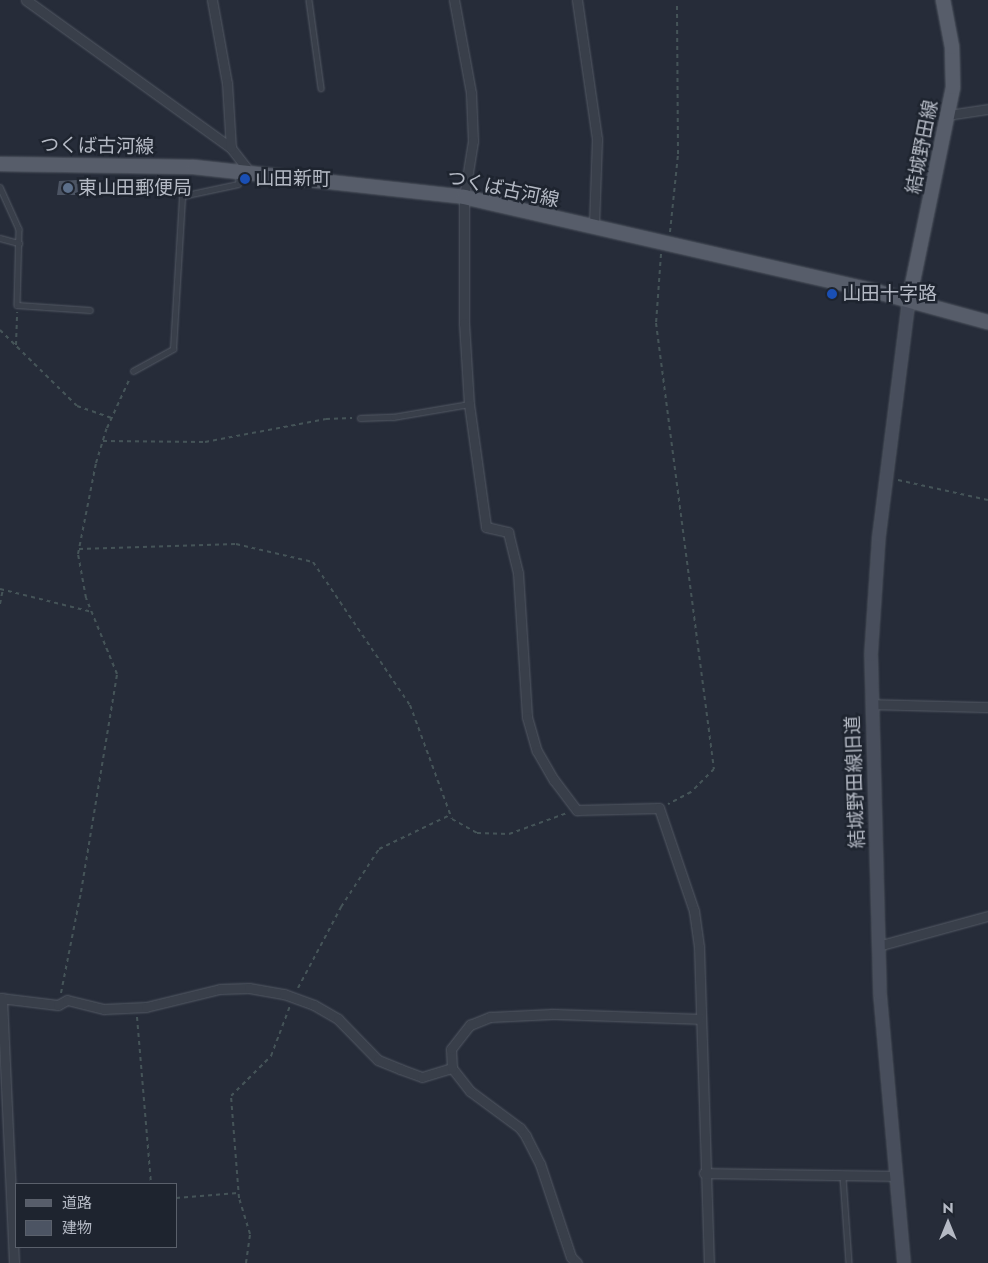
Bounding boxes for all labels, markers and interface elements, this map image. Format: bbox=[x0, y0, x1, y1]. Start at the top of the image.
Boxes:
street label: 結城野田線 bbox=[902, 98, 942, 196]
street label: つくば古河線 bbox=[40, 134, 154, 158]
street label: つくば古河線 bbox=[445, 166, 561, 212]
place label: 山田新町 bbox=[255, 168, 331, 190]
marker: 山田新町 bbox=[239, 173, 251, 185]
place label: 東山田郵便局 bbox=[78, 177, 192, 199]
marker: 東山田郵便局 bbox=[62, 182, 74, 194]
place label: 山田十字路 bbox=[842, 283, 937, 305]
marker: 山田十字路 bbox=[826, 288, 838, 300]
street label: 結城野田線旧道 bbox=[841, 715, 869, 849]
legend bbox=[15, 1183, 178, 1248]
text: 道路 bbox=[62, 1192, 92, 1214]
north arrow bbox=[923, 1198, 973, 1248]
text: N bbox=[942, 1198, 954, 1218]
text: 建物 bbox=[62, 1217, 92, 1239]

